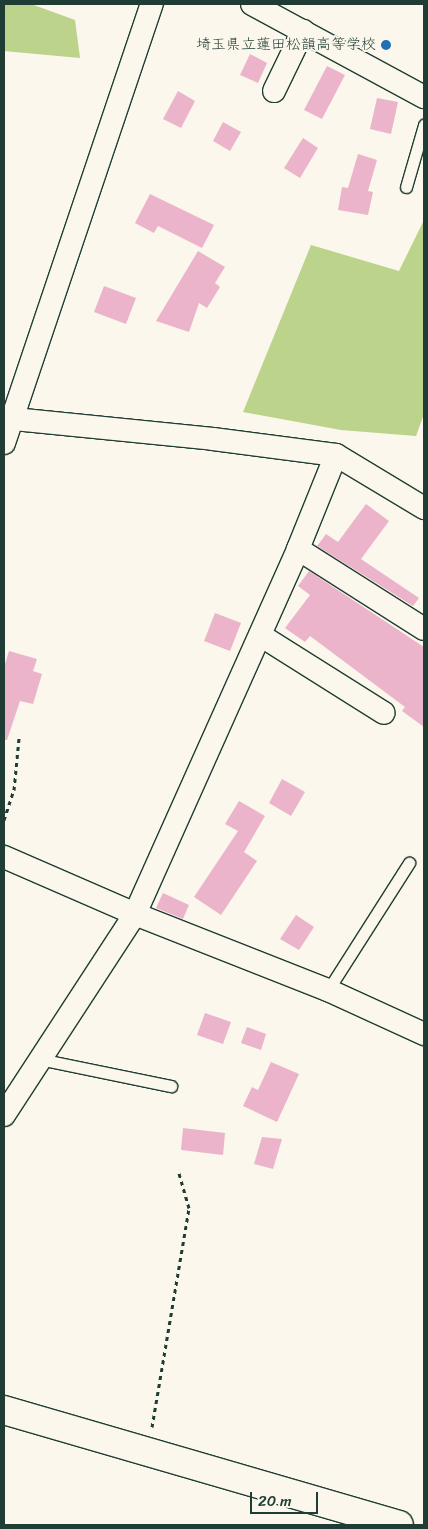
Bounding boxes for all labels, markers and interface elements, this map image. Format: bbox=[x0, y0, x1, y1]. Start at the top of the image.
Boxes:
place label: 埼玉県立蓮田松韻高等学校 bbox=[196, 36, 376, 54]
marker: 埼玉県立蓮田松韻高等学校 bbox=[380, 39, 392, 51]
scale bar bbox=[253, 1482, 320, 1514]
text: 20 m bbox=[258, 1488, 292, 1514]

